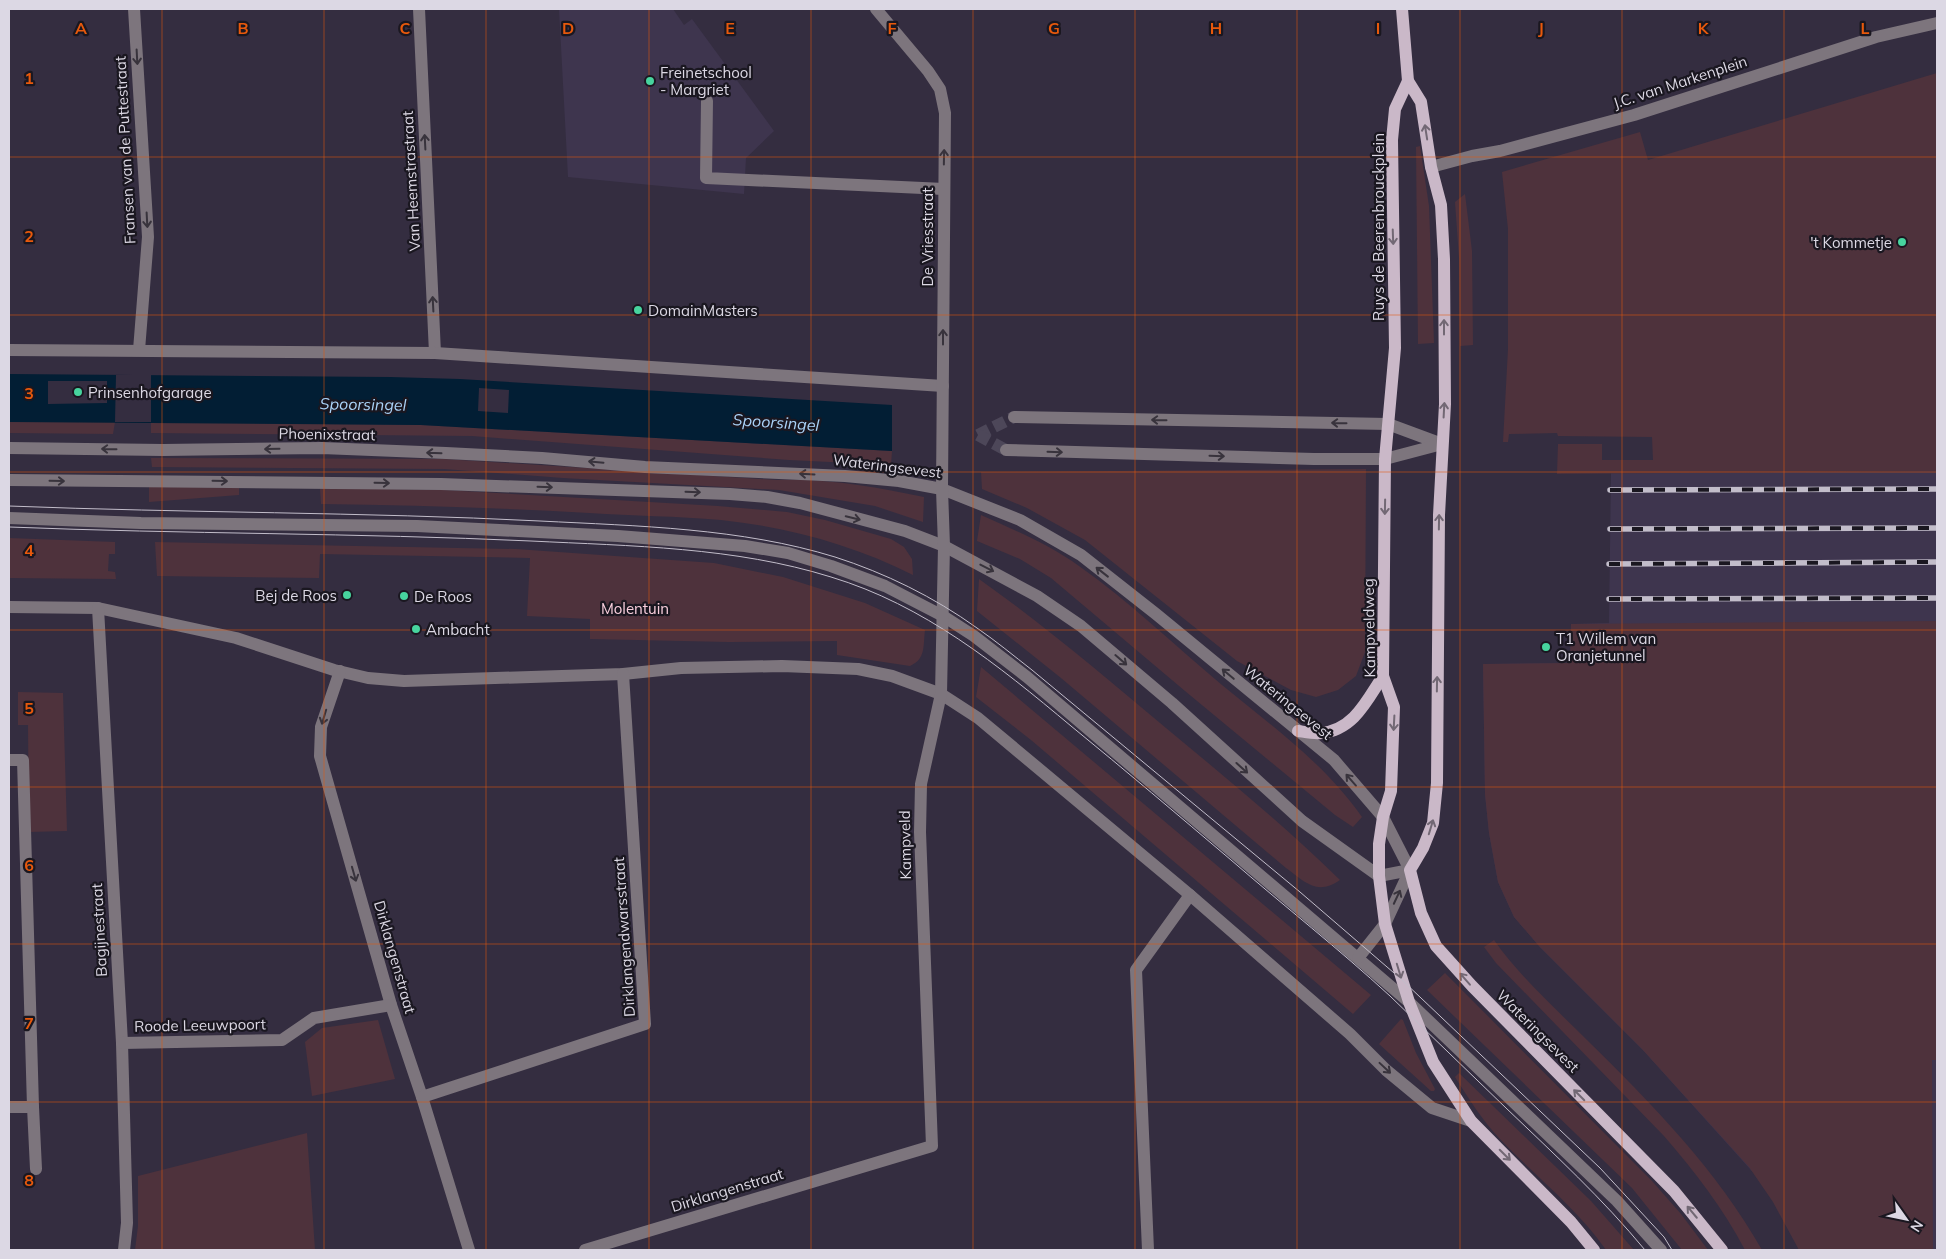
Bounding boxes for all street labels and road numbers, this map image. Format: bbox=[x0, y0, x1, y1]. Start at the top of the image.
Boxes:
street label: J.C. van Markenplein bbox=[1611, 51, 1749, 113]
street label: Fransen van de Puttestraat bbox=[111, 55, 139, 245]
street label: Van Heemstrastraat bbox=[398, 110, 424, 252]
street label: Ruys de Beerenbrouckplein bbox=[1369, 133, 1388, 321]
street label: De Vriesstraat bbox=[918, 188, 937, 286]
street label: Phoenixstraat bbox=[278, 424, 376, 444]
street label: Wateringsevest bbox=[832, 450, 942, 482]
street label: Kampveldweg bbox=[1359, 578, 1379, 678]
street label: Wateringsevest bbox=[1240, 660, 1336, 744]
street label: Kampveld bbox=[895, 810, 915, 880]
street label: Dirklangendwarsstraat bbox=[609, 856, 639, 1018]
street label: Bagijnestraat bbox=[87, 883, 111, 977]
street label: Dirklangenstraat bbox=[370, 898, 420, 1016]
street label: Wateringsevest bbox=[1493, 986, 1583, 1076]
street label: Roode Leeuwpoort bbox=[134, 1014, 266, 1036]
street label: Dirklangenstraat bbox=[668, 1164, 786, 1216]

